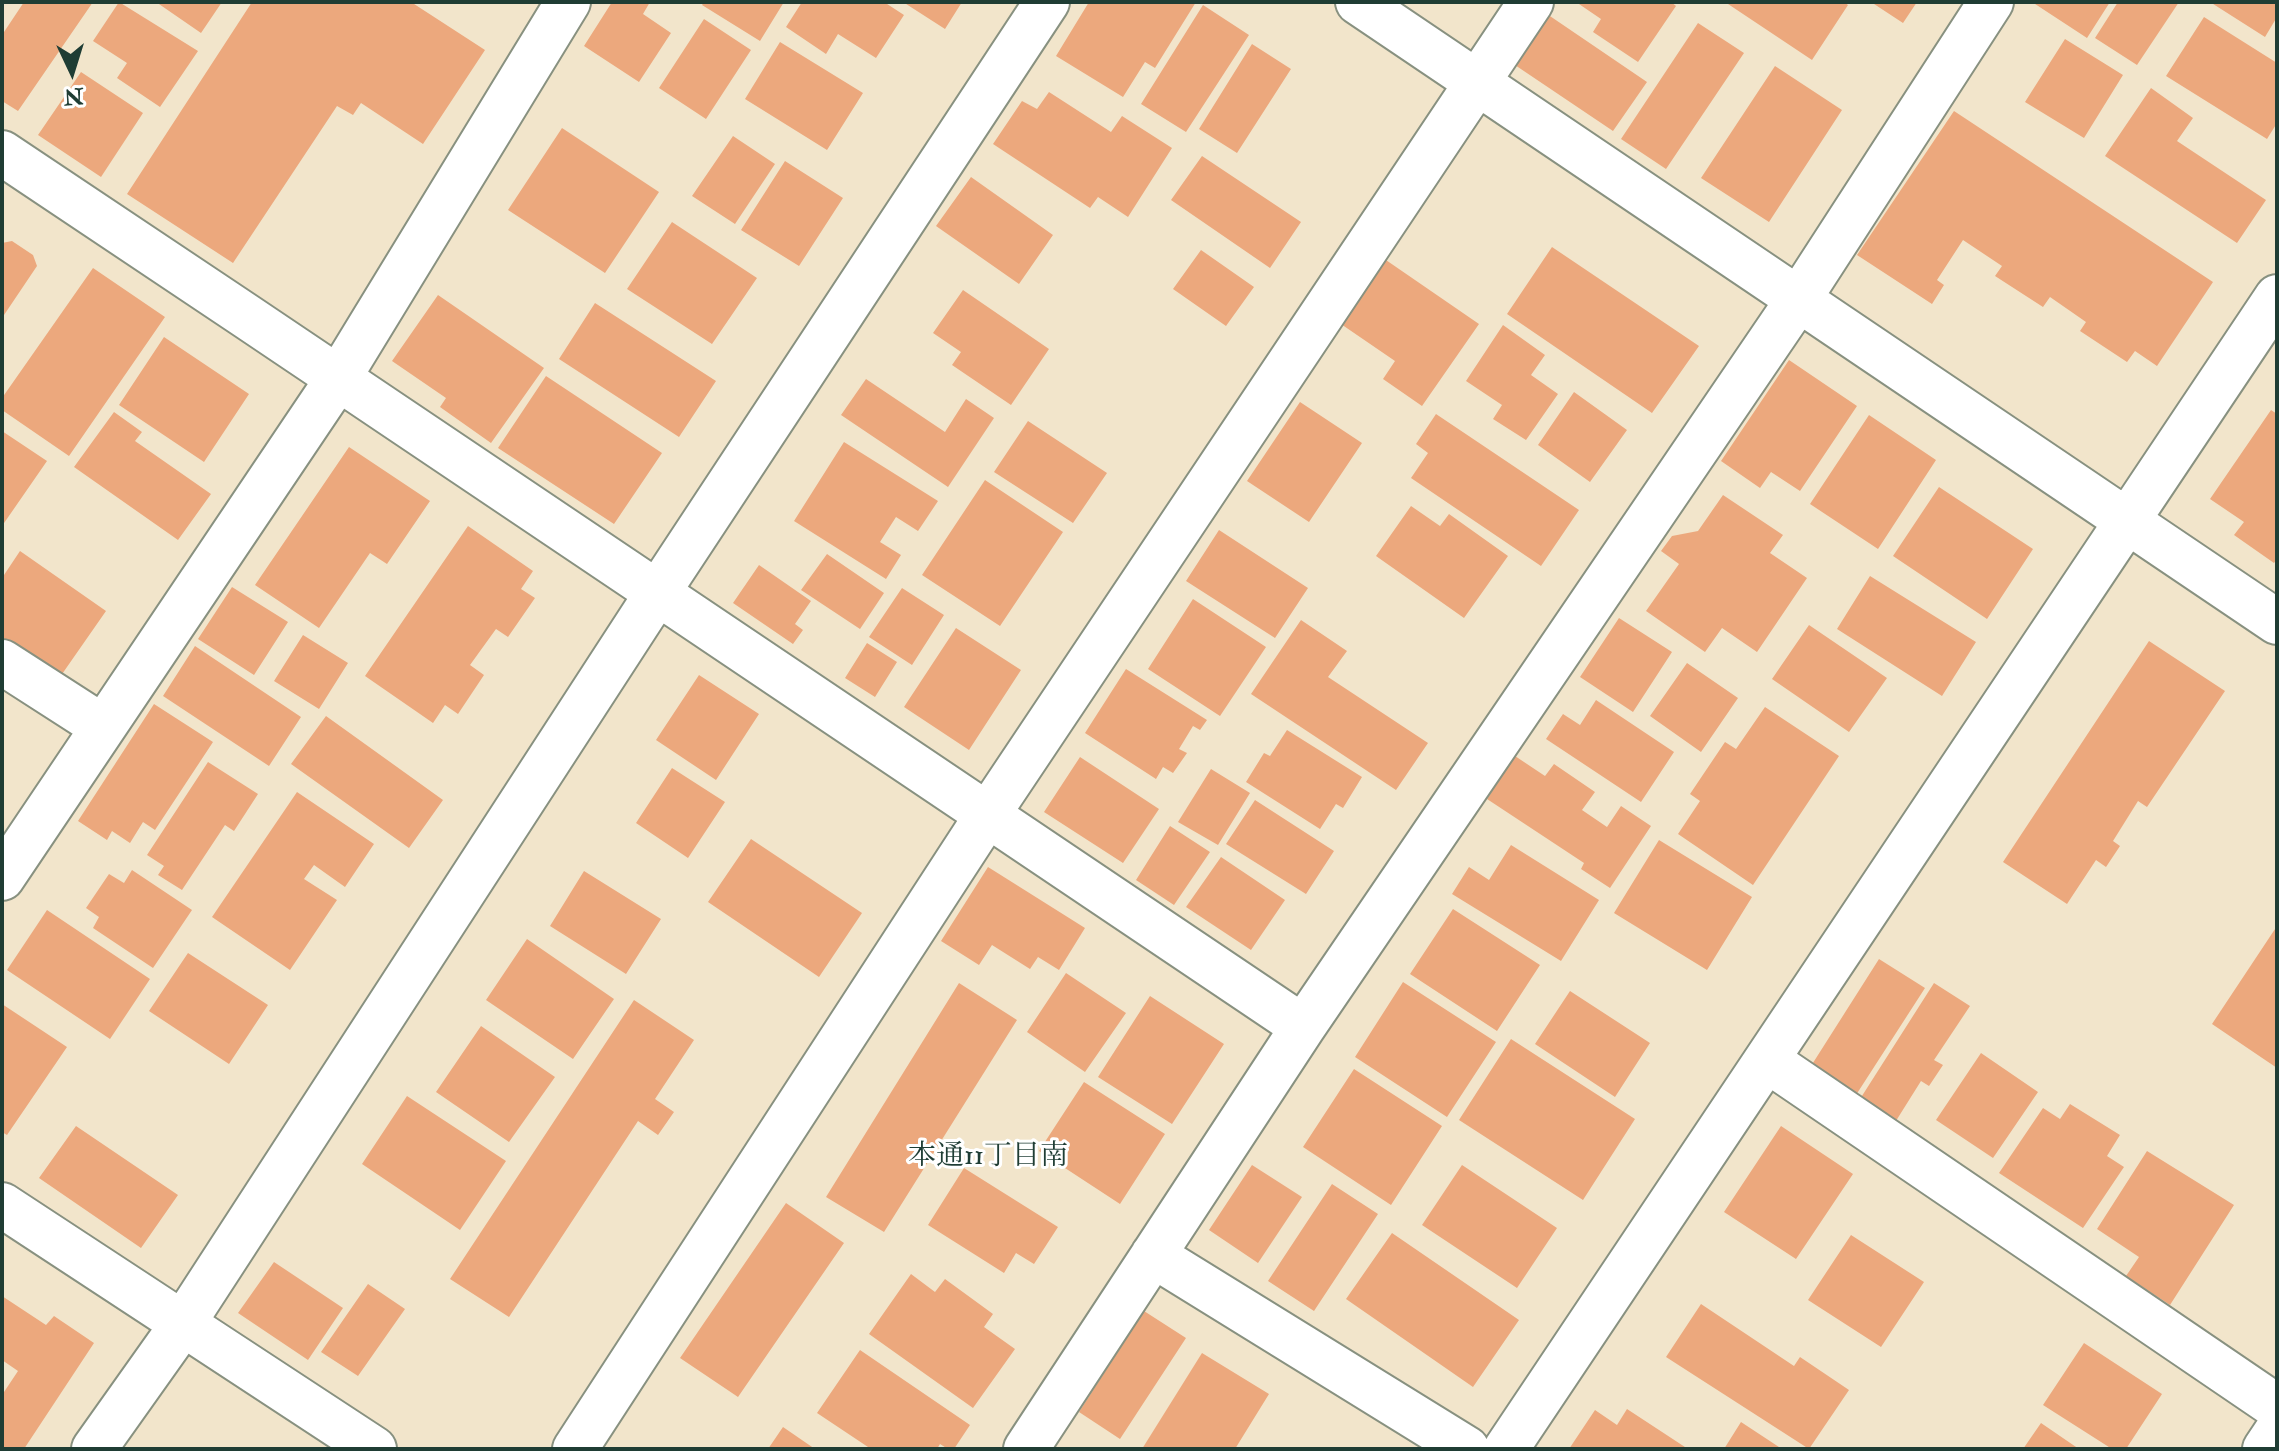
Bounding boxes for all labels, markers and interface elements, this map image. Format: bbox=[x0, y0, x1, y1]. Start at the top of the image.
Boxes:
north arrow bbox=[32, 32, 112, 112]
text: N bbox=[63, 81, 84, 111]
district label: 本通11丁目南 bbox=[908, 1141, 1068, 1175]

